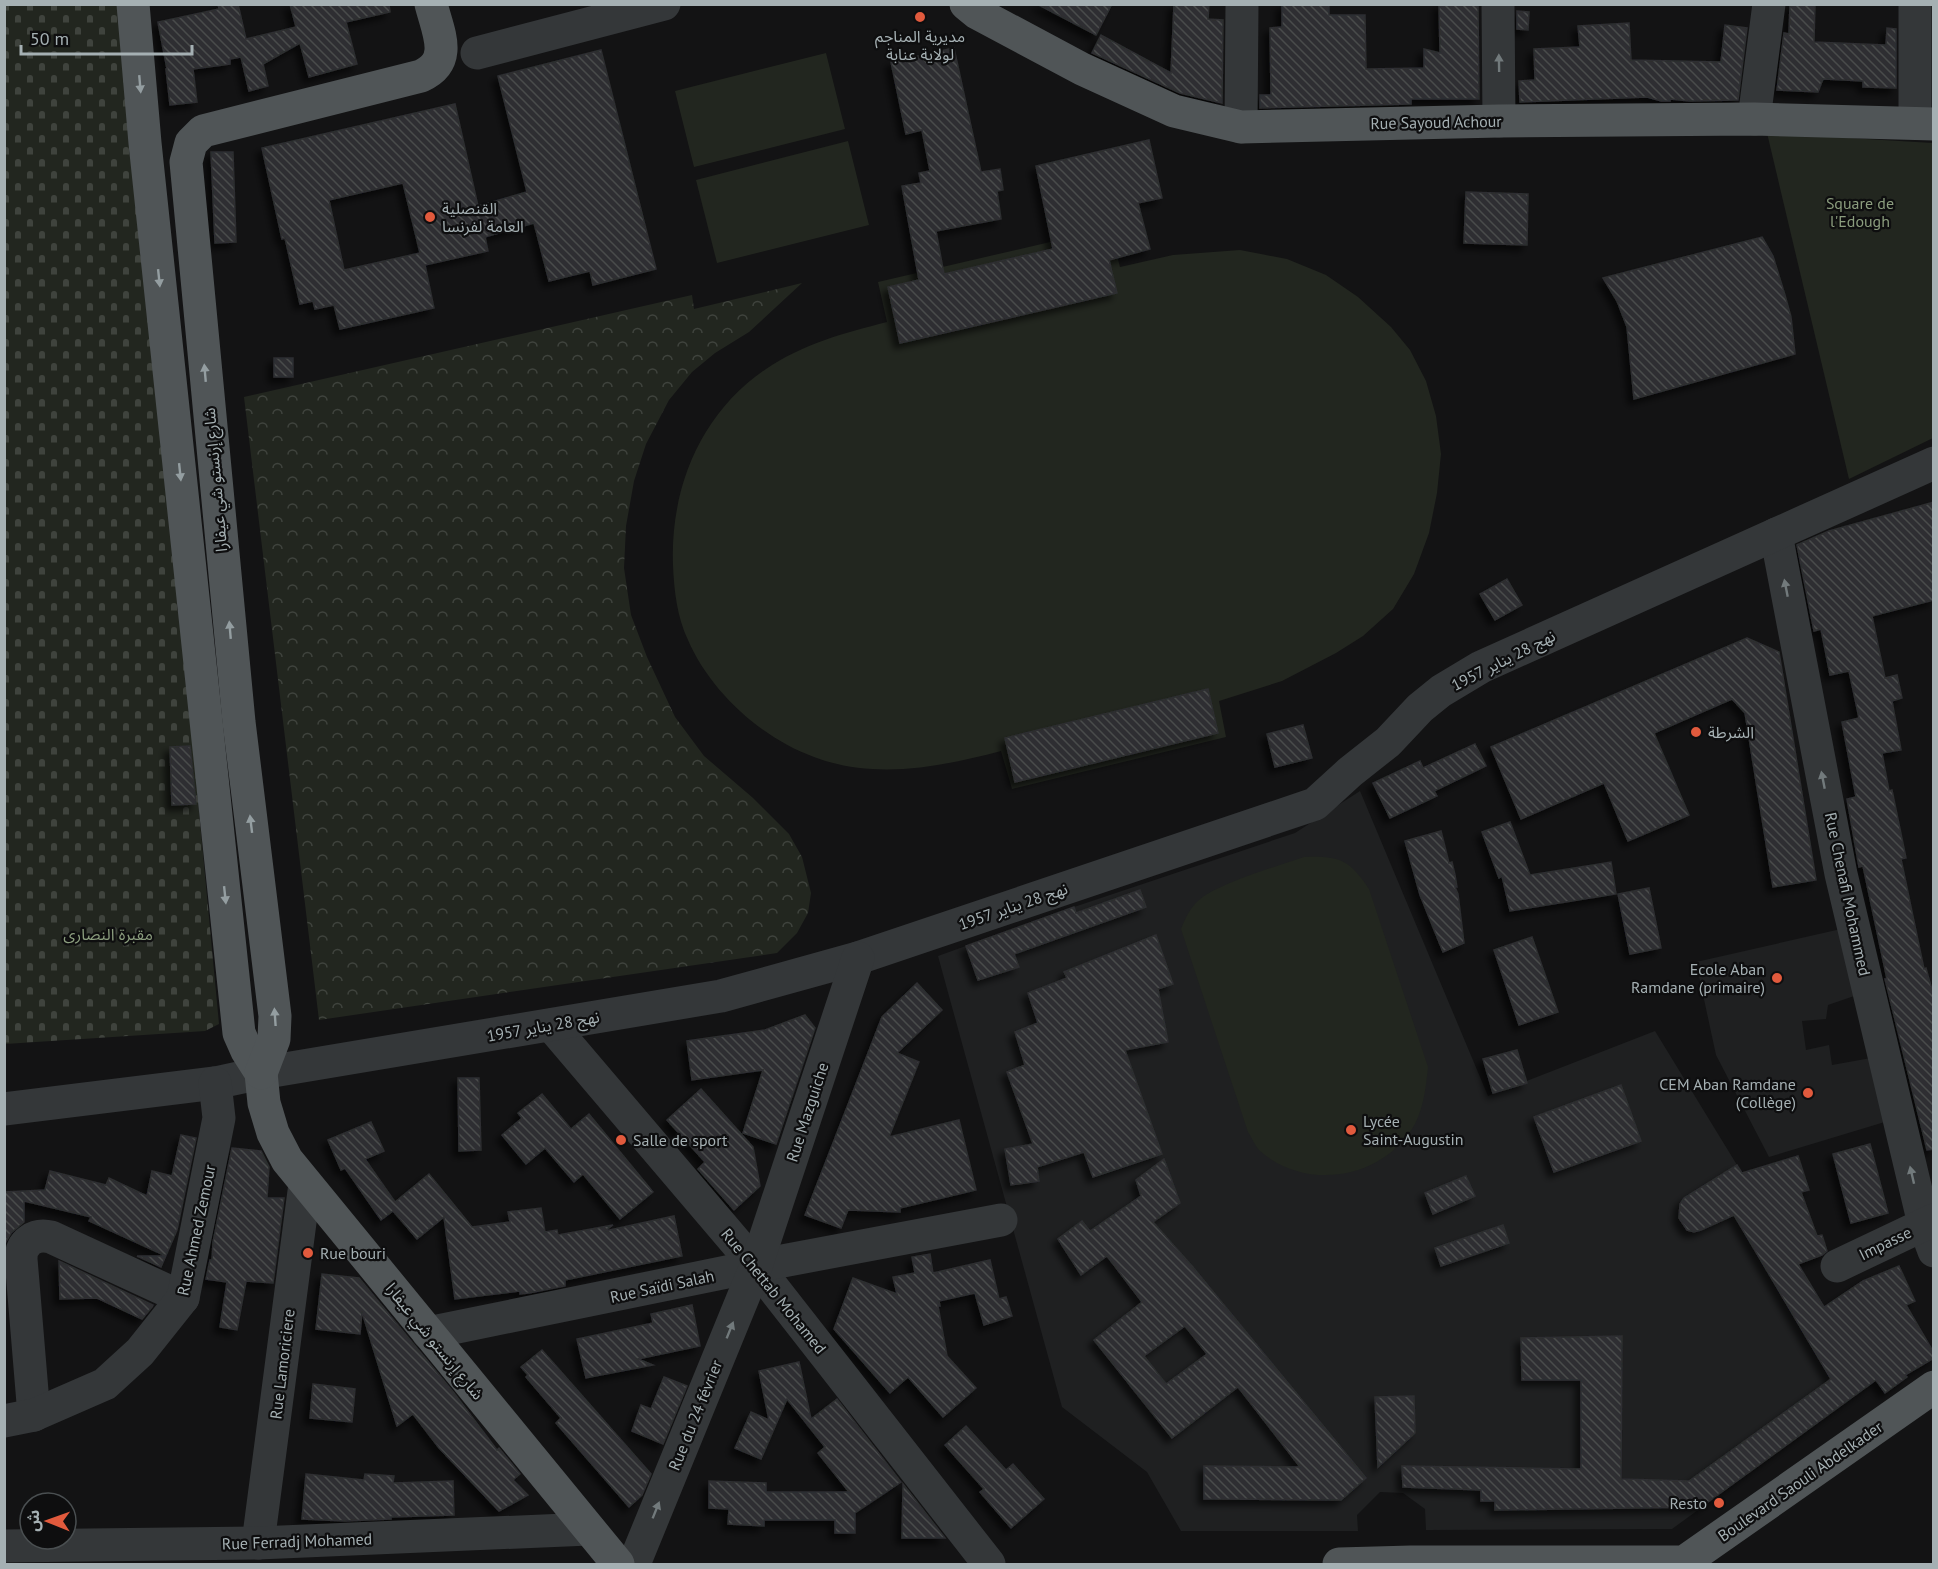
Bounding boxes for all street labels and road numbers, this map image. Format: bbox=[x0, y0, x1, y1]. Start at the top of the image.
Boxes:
street label: Rue Sayoud Achour bbox=[1370, 111, 1502, 133]
street label: شارع إرنستو شي عيفارا bbox=[199, 407, 234, 553]
street label: نهج 28 يناير 1957 bbox=[1448, 625, 1560, 697]
street label: Rue Chenafi Mohammed bbox=[1821, 810, 1875, 978]
street label: نهج 28 يناير 1957 bbox=[956, 878, 1071, 937]
street label: نهج 28 يناير 1957 bbox=[485, 1006, 601, 1049]
street label: Rue Mazguiche bbox=[782, 1060, 832, 1164]
street label: Rue Ahmed Zemour bbox=[172, 1162, 220, 1297]
street label: Impasse bbox=[1856, 1222, 1914, 1264]
street label: Rue Chettab Mohamed bbox=[717, 1224, 831, 1358]
street label: Rue Saïdi Salah bbox=[608, 1265, 716, 1307]
street label: شارع إرنستو شي عيفارا bbox=[379, 1278, 488, 1405]
street label: Rue Lamoriciere bbox=[265, 1308, 299, 1420]
street label: Rue du 24 février bbox=[664, 1356, 726, 1473]
street label: Boulevard Saouli Abdelkader bbox=[1714, 1416, 1887, 1546]
street label: Rue Ferradj Mohamed bbox=[221, 1528, 373, 1554]

